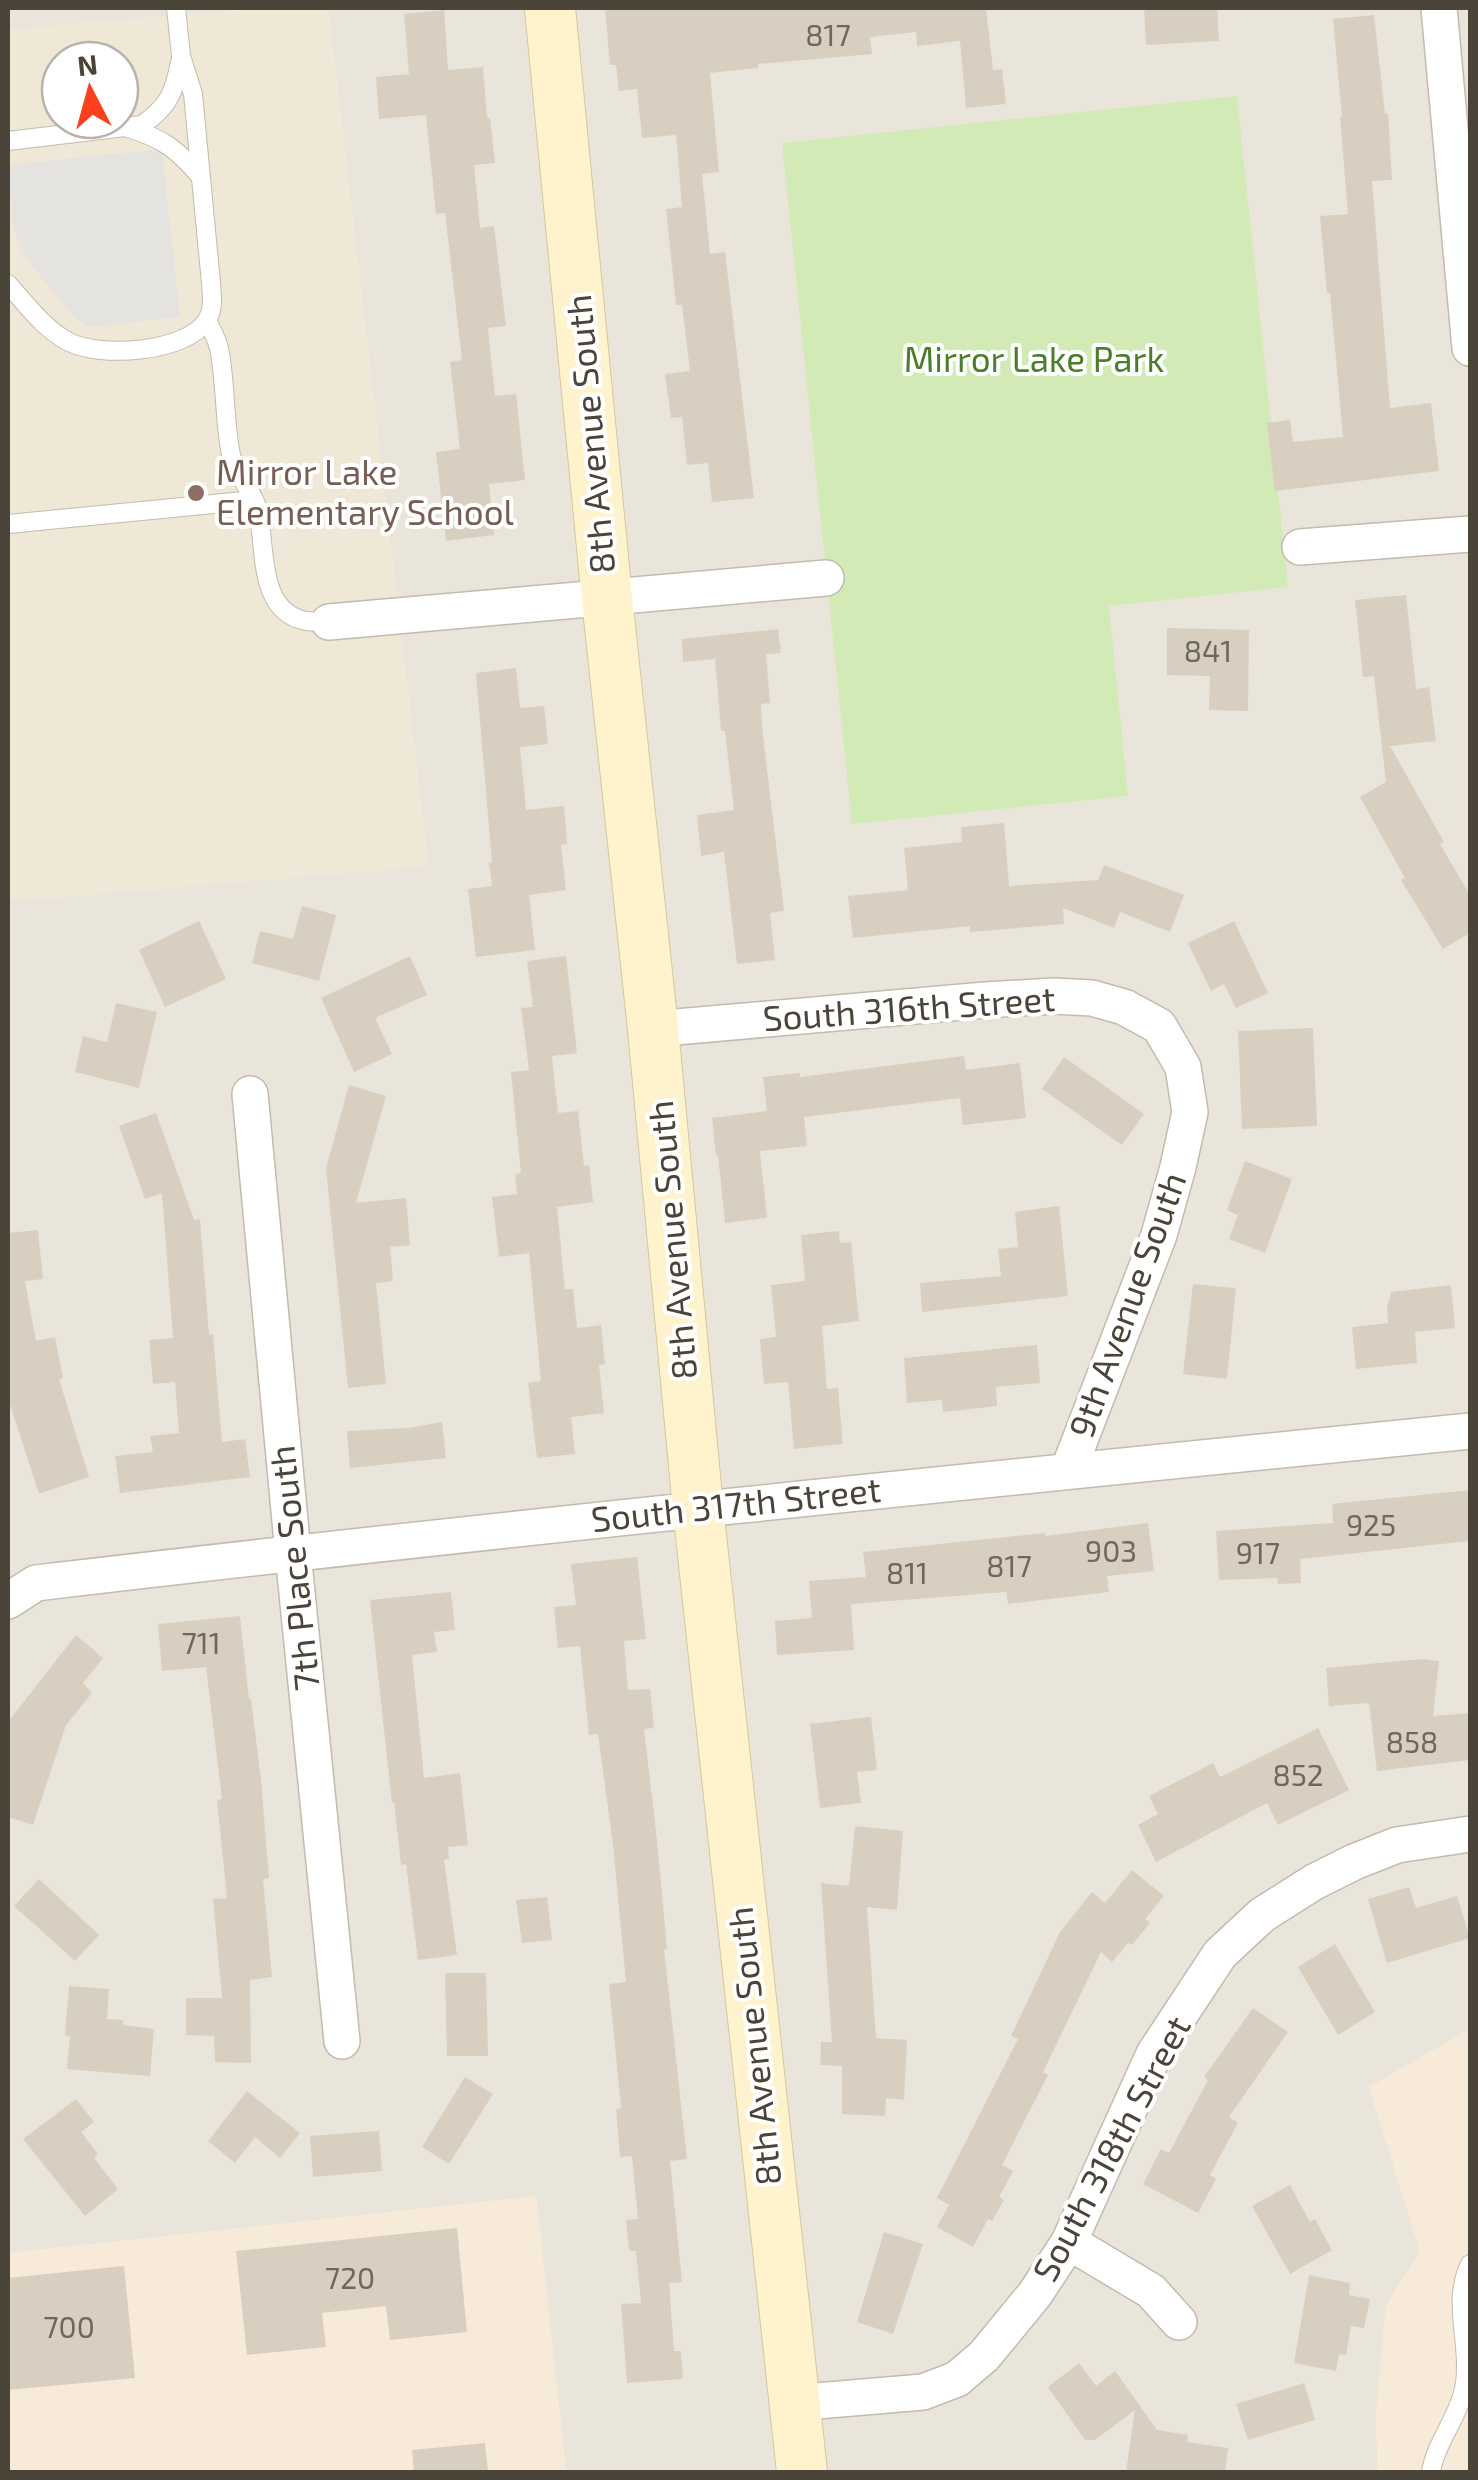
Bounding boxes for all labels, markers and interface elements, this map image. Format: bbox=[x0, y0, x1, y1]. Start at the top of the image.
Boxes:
house number: 817 bbox=[805, 16, 851, 52]
north arrow bbox=[40, 40, 140, 140]
text: N bbox=[75, 46, 99, 82]
street label: 8th Avenue South bbox=[556, 293, 622, 576]
park label: Mirror Lake Park bbox=[904, 337, 1165, 379]
place label: Mirror Lake Elementary School bbox=[216, 450, 515, 532]
marker: Mirror Lake Elementary School bbox=[185, 482, 207, 504]
house number: 841 bbox=[1184, 632, 1232, 668]
street label: South 316th Street bbox=[761, 976, 1057, 1038]
street label: 8th Avenue South bbox=[638, 1099, 704, 1382]
street label: 9th Avenue South bbox=[1059, 1166, 1194, 1443]
street label: 7th Place South bbox=[259, 1444, 327, 1693]
street label: South 317th Street bbox=[589, 1467, 883, 1539]
house number: 925 bbox=[1346, 1506, 1396, 1542]
house number: 903 bbox=[1085, 1532, 1137, 1568]
house number: 917 bbox=[1236, 1534, 1280, 1570]
house number: 817 bbox=[986, 1547, 1032, 1583]
house number: 811 bbox=[886, 1554, 928, 1590]
house number: 711 bbox=[181, 1624, 221, 1660]
house number: 858 bbox=[1386, 1723, 1438, 1759]
house number: 852 bbox=[1272, 1756, 1324, 1792]
street label: 8th Avenue South bbox=[717, 1905, 789, 2188]
street label: South 318th Street bbox=[1023, 2008, 1198, 2288]
house number: 720 bbox=[325, 2259, 375, 2295]
house number: 700 bbox=[43, 2308, 95, 2344]

